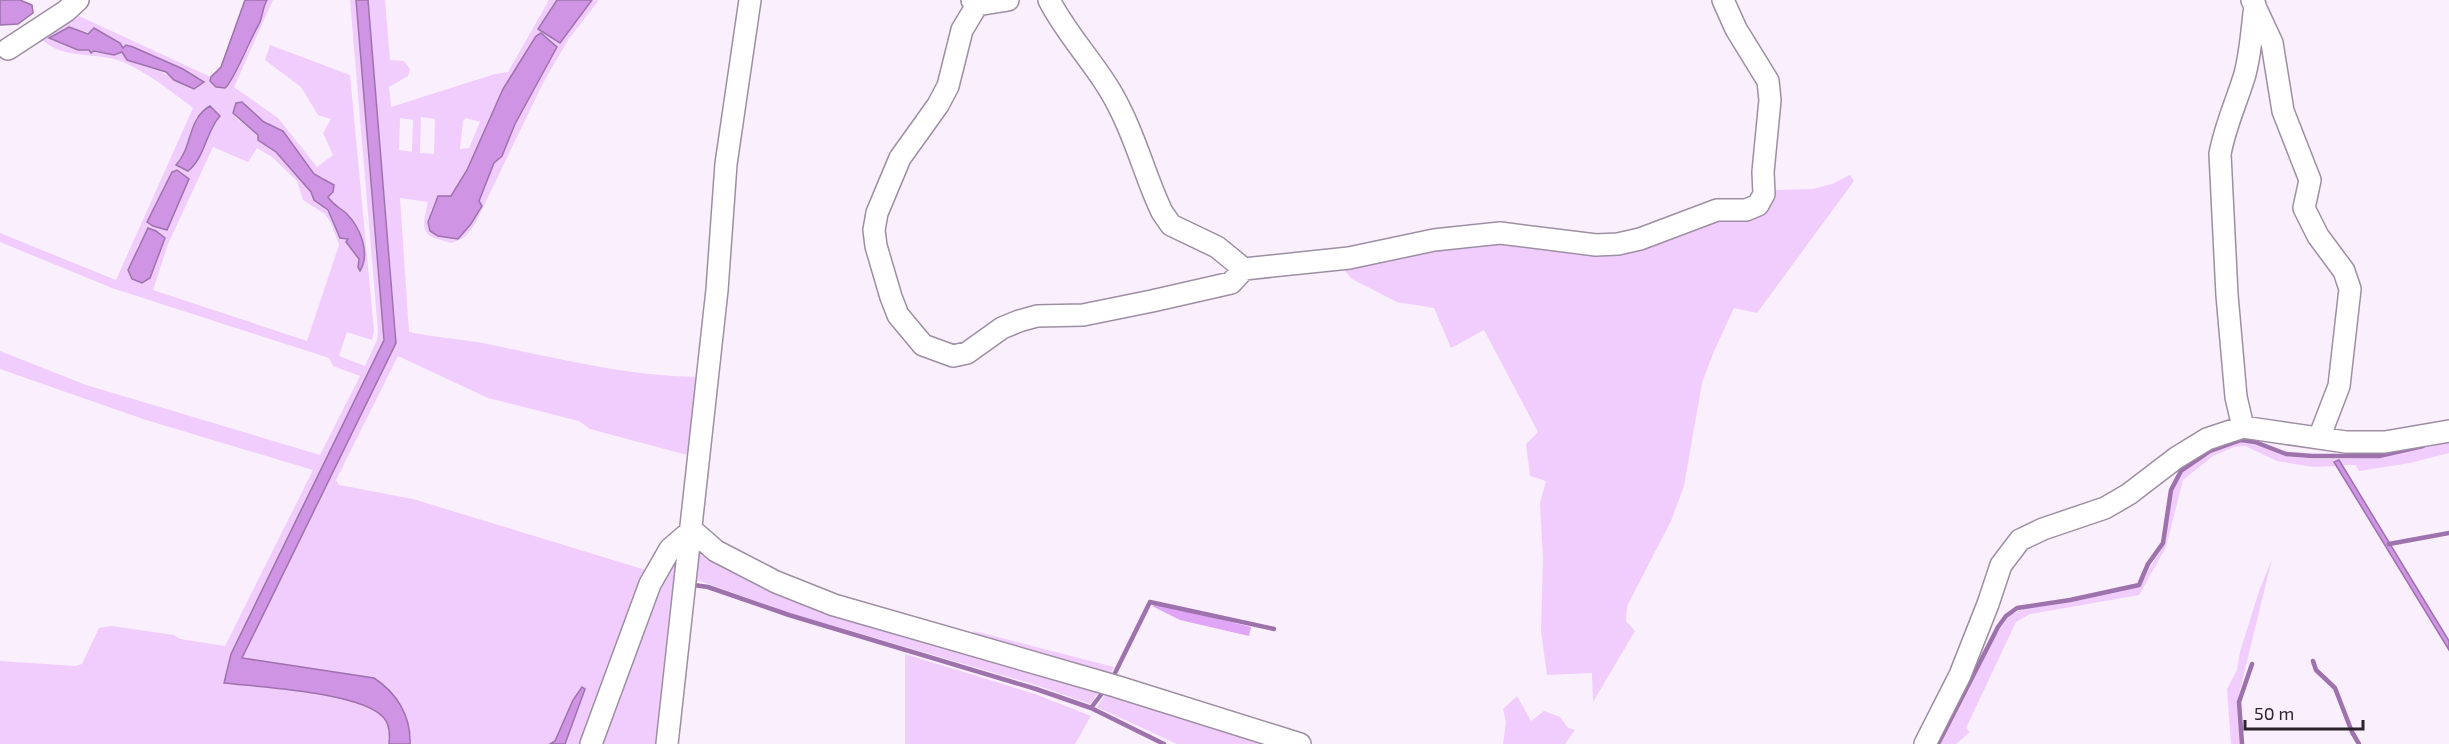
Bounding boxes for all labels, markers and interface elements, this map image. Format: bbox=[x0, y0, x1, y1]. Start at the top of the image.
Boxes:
scale bar bbox=[2245, 693, 2364, 731]
text: 50 m bbox=[2254, 702, 2294, 724]

